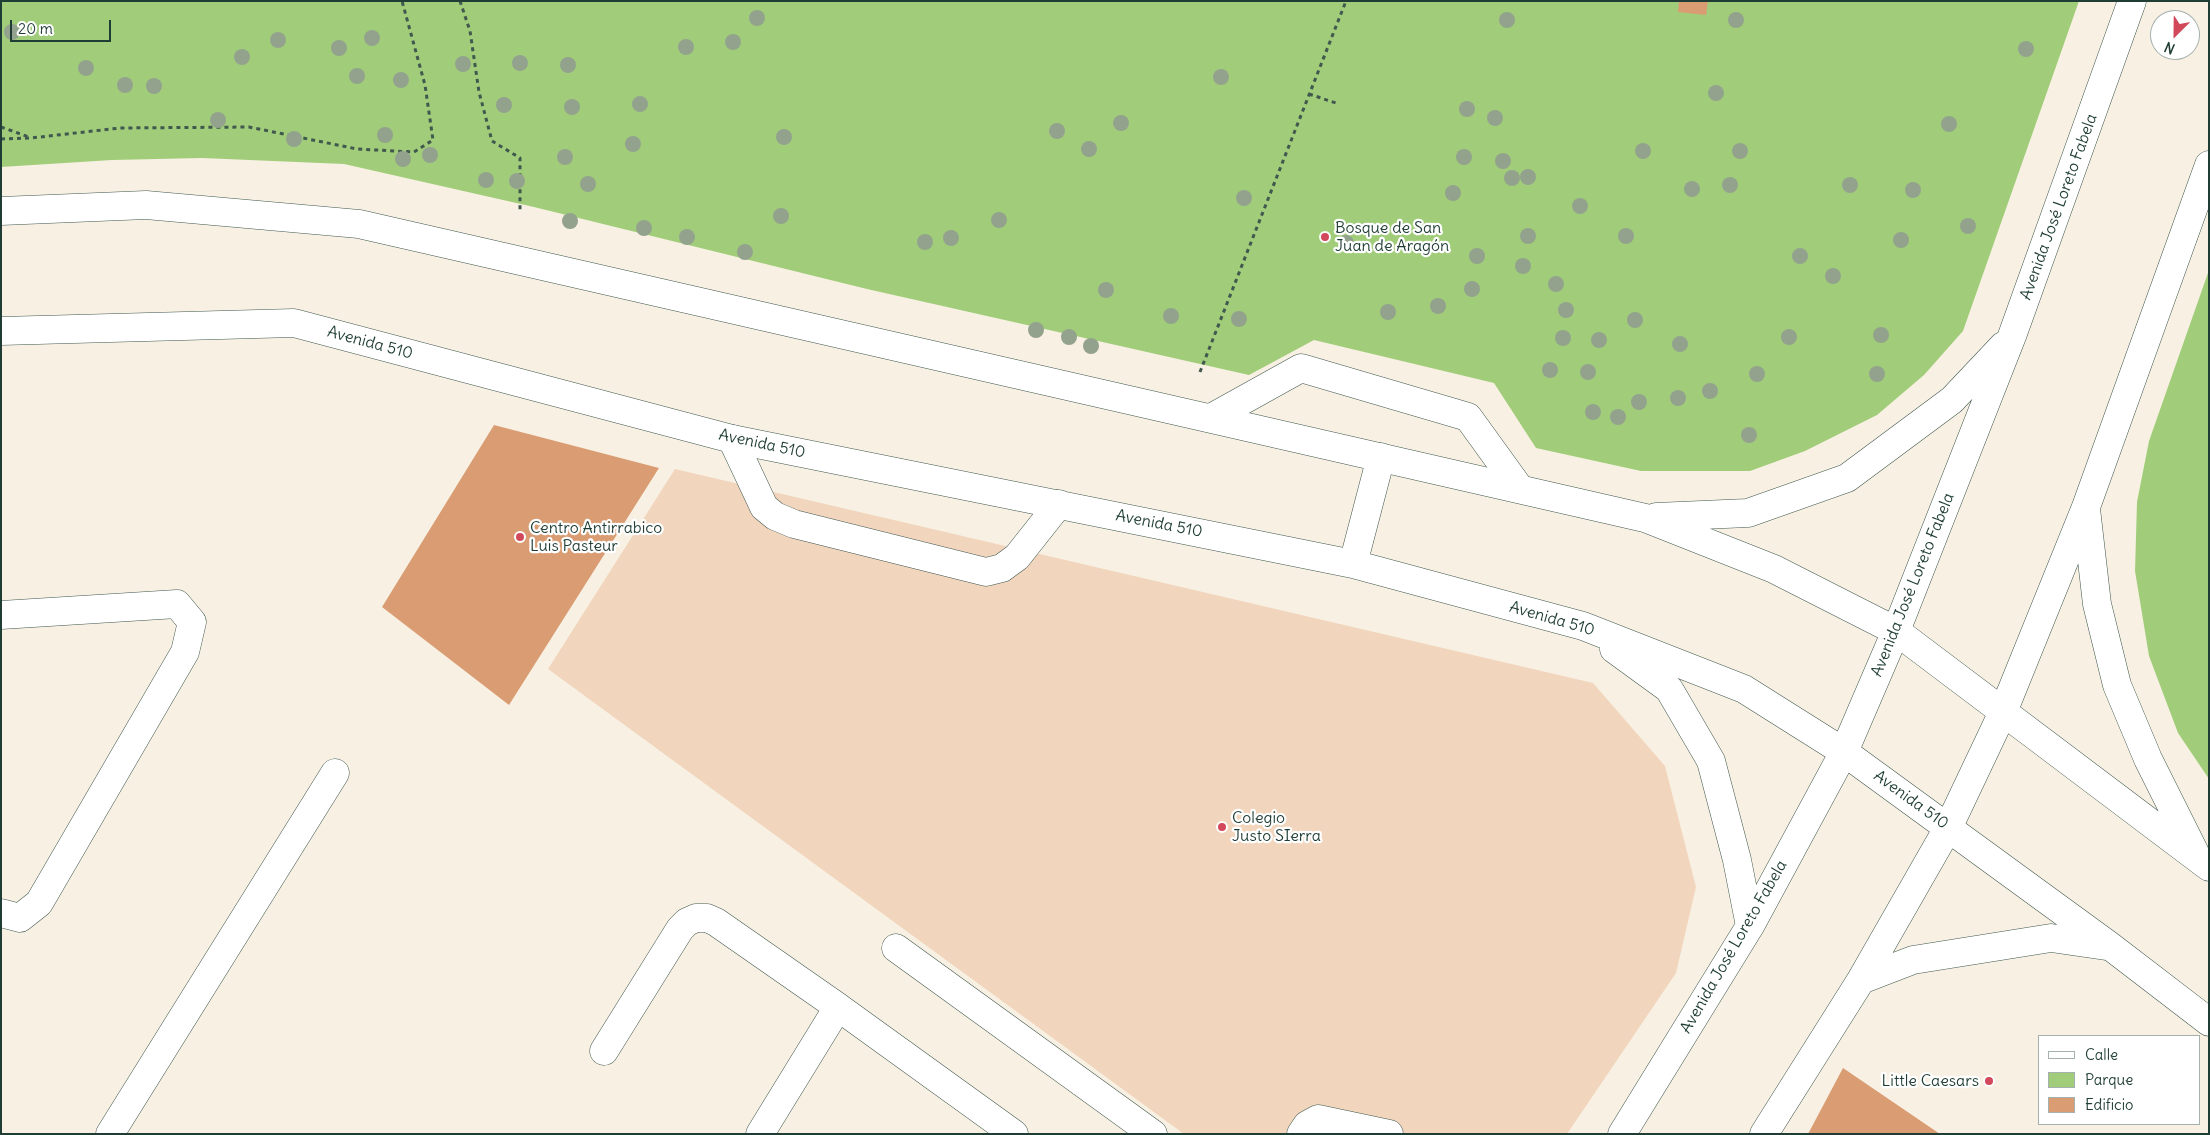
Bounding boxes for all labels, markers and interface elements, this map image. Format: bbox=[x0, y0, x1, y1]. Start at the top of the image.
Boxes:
scale bar bbox=[12, 10, 114, 42]
north arrow bbox=[2150, 10, 2200, 60]
text: 20 m bbox=[18, 19, 53, 38]
text: N bbox=[2162, 38, 2178, 58]
street label: Avenida José Loreto Fabela bbox=[2016, 111, 2102, 303]
place label: Bosque de San Juan de Aragón bbox=[1335, 218, 1449, 256]
marker: Bosque de San Juan de Aragón bbox=[1319, 231, 1331, 243]
street label: Avenida 510 bbox=[325, 322, 415, 364]
street label: Avenida 510 bbox=[717, 425, 807, 463]
street label: Avenida José Loreto Fabela bbox=[1867, 490, 1959, 680]
street label: Avenida 510 bbox=[1114, 506, 1204, 542]
place label: Centro Antirrabico Luis Pasteur bbox=[530, 518, 662, 556]
marker: Centro Antirrabico Luis Pasteur bbox=[514, 531, 526, 543]
street label: Avenida 510 bbox=[1507, 598, 1597, 640]
street label: Avenida 510 bbox=[1870, 766, 1952, 834]
place label: Colegio Justo SIerra bbox=[1232, 808, 1321, 846]
marker: Colegio Justo SIerra bbox=[1216, 821, 1228, 833]
street label: Avenida José Loreto Fabela bbox=[1677, 857, 1791, 1037]
legend bbox=[2038, 1035, 2200, 1125]
text: Calle bbox=[2085, 1045, 2118, 1064]
text: Parque bbox=[2085, 1070, 2133, 1089]
place label: Little Caesars bbox=[1882, 1071, 1979, 1091]
marker: Little Caesars bbox=[1983, 1075, 1995, 1087]
text: Edificio bbox=[2085, 1095, 2133, 1114]

